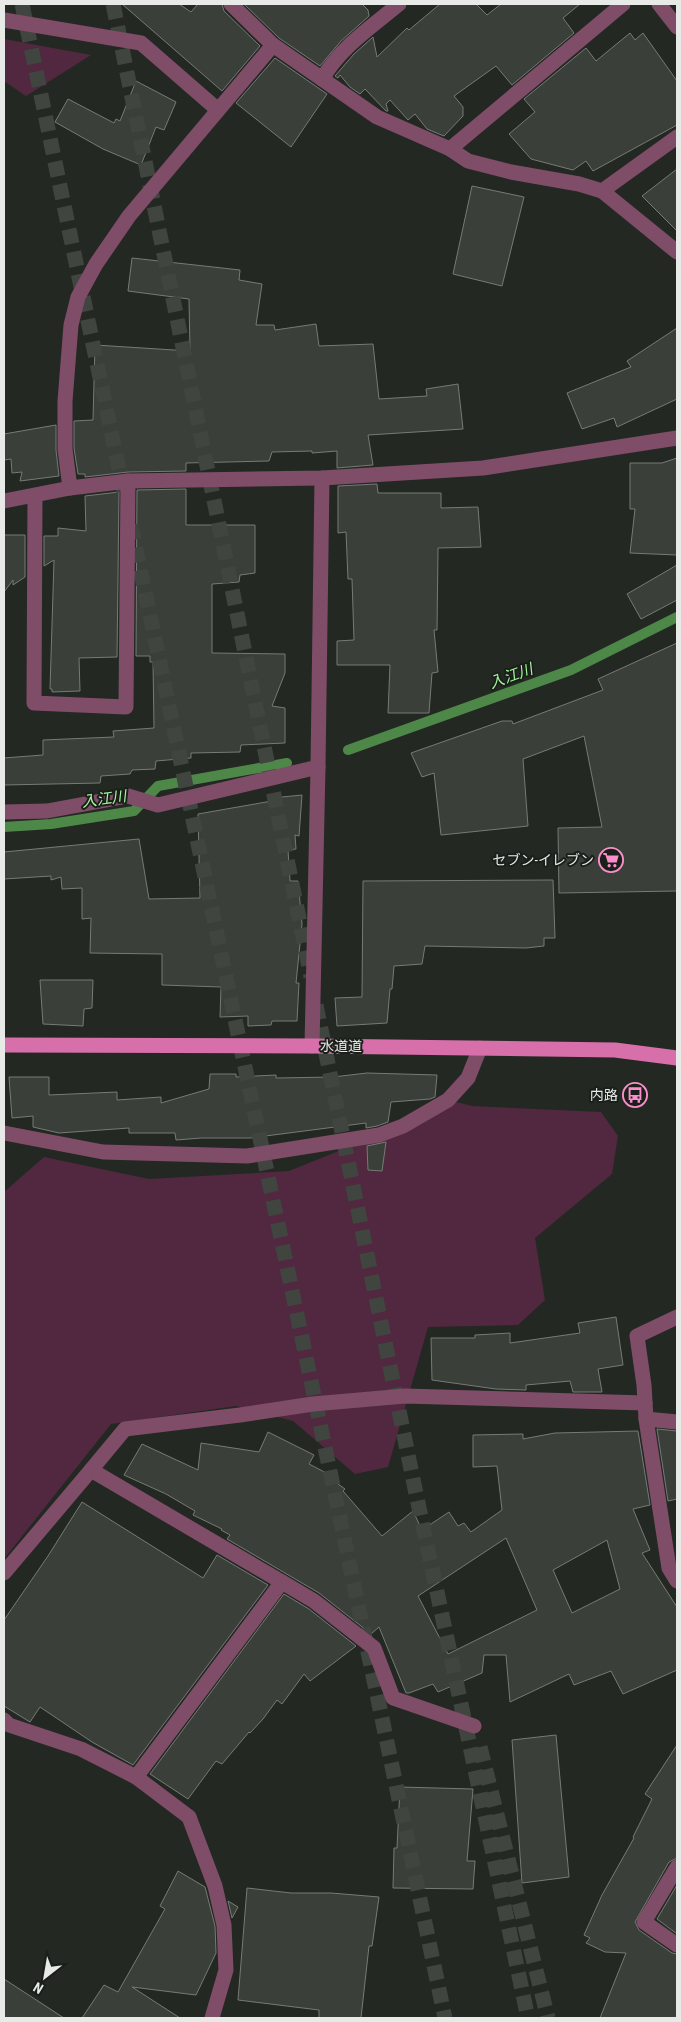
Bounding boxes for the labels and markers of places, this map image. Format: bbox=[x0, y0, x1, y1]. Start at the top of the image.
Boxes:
supermarket icon: セブン-イレブン bbox=[598, 847, 624, 873]
place label: セブン-イレブン bbox=[493, 852, 594, 868]
bus stop icon: 内路 bbox=[622, 1082, 648, 1108]
place label: 内路 bbox=[590, 1087, 618, 1103]

